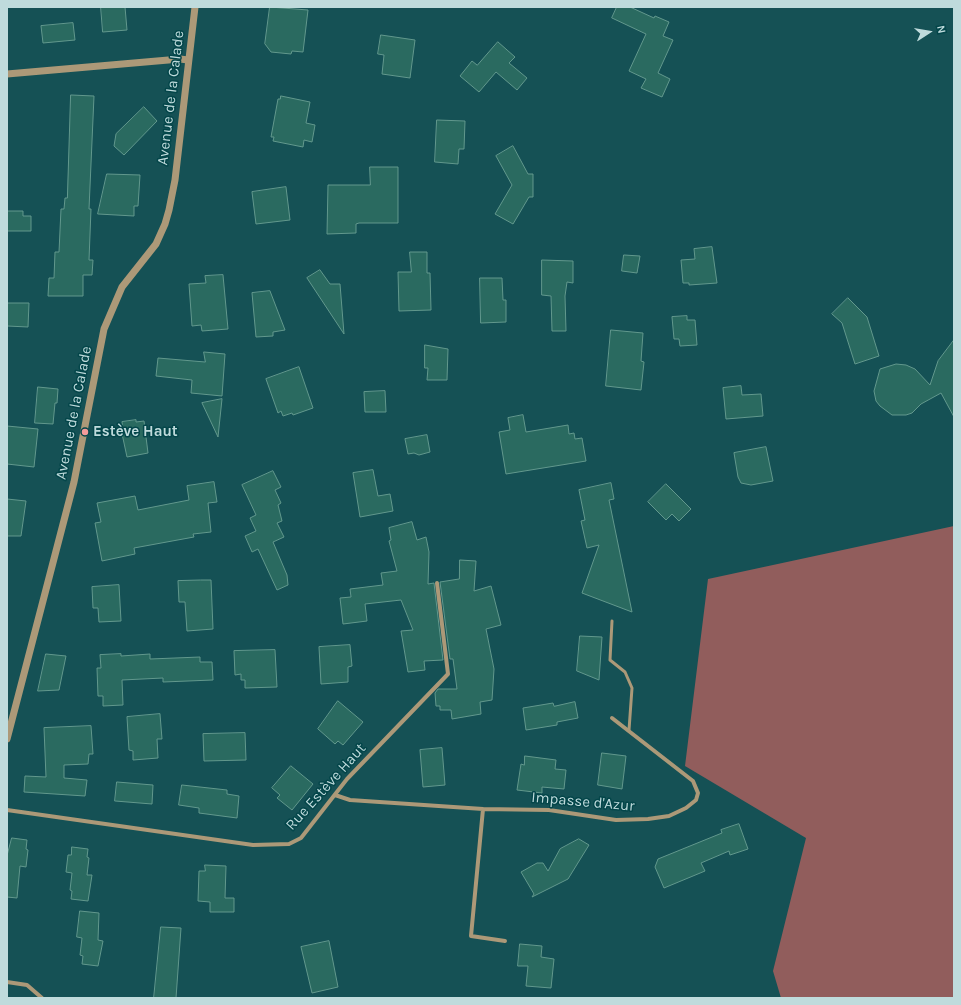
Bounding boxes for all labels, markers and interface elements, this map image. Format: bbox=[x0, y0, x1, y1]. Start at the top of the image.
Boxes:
north arrow bbox=[909, 12, 949, 52]
text: N bbox=[934, 24, 948, 35]
street label: Avenue de la Calade bbox=[154, 30, 188, 166]
street label: Avenue de la Calade bbox=[52, 345, 96, 481]
place label: Estève Haut bbox=[93, 423, 178, 441]
marker: Estève Haut bbox=[80, 427, 90, 437]
street label: Rue Estève Haut bbox=[282, 740, 370, 834]
street label: Impasse d'Azur bbox=[531, 789, 635, 815]

